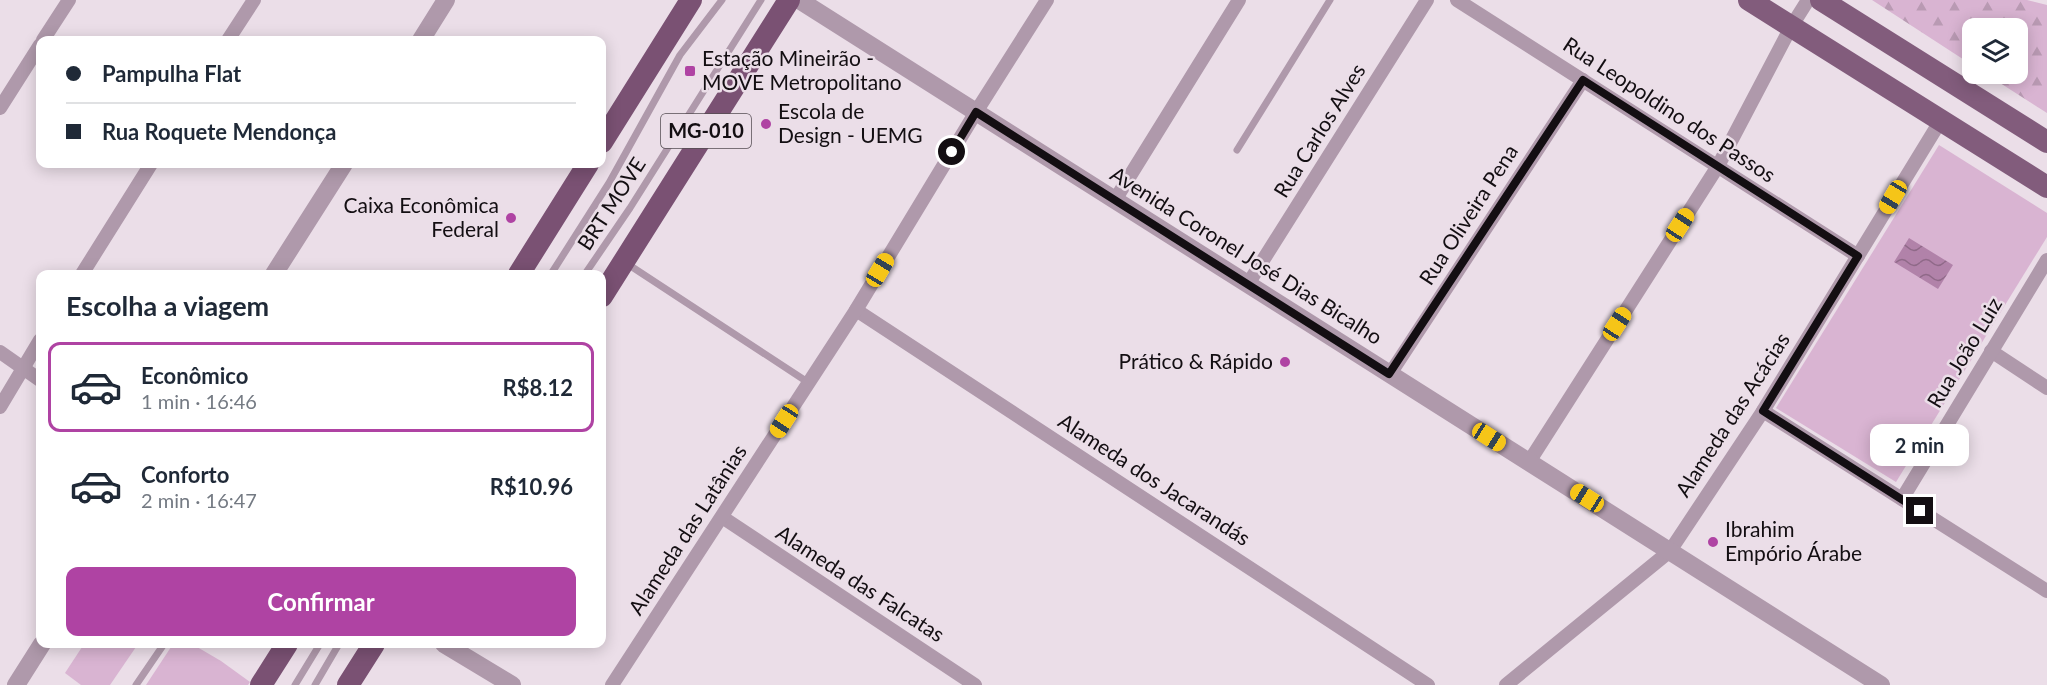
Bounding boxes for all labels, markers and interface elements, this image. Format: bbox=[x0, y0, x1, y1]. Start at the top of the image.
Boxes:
map controls bbox=[1962, 18, 2028, 84]
button: layers bbox=[1962, 18, 2028, 84]
street label: Rua Leopoldino dos Passos bbox=[1559, 31, 1781, 187]
place label: Estação Mineirão - MOVE Metropolitano bbox=[702, 45, 902, 94]
street label: Rua Carlos Alves bbox=[1268, 59, 1370, 202]
text: Pampulha Flat bbox=[102, 60, 241, 87]
marker: Estação Mineirão - MOVE Metropolitano bbox=[683, 64, 697, 78]
place label: Escola de Design - UEMG bbox=[778, 98, 923, 147]
road number: MG-010 bbox=[661, 114, 751, 148]
marker: Escola de Design - UEMG bbox=[759, 117, 773, 131]
text: Rua Roquete Mendonça bbox=[102, 118, 336, 145]
route start bbox=[938, 138, 965, 165]
street label: Rua Oliveira Pena bbox=[1413, 139, 1522, 289]
street label: BRT MOVE bbox=[571, 152, 650, 254]
street label: Avenida Coronel José Dias Bicalho bbox=[1106, 160, 1387, 349]
car bbox=[1876, 177, 1910, 217]
place label: Caixa Econômica Federal bbox=[343, 192, 499, 241]
car bbox=[1663, 205, 1697, 245]
marker: Caixa Econômica Federal bbox=[504, 211, 518, 225]
car bbox=[863, 250, 897, 290]
text: Escolha a viagem bbox=[66, 289, 269, 322]
street label: Rua João Luiz bbox=[1921, 293, 2006, 412]
car bbox=[1600, 304, 1634, 344]
street label: Alameda das Acácias bbox=[1669, 328, 1794, 501]
place label: Prático & Rápido bbox=[1119, 348, 1273, 373]
marker: Prático & Rápido bbox=[1278, 355, 1292, 369]
icon: car bbox=[69, 360, 123, 414]
text: Econômico bbox=[141, 362, 248, 389]
text: R$8.12 bbox=[503, 374, 573, 401]
text: 1 min · 16:46 bbox=[141, 389, 257, 413]
car bbox=[767, 401, 801, 441]
street label: Alameda dos Jacarandás bbox=[1054, 407, 1255, 550]
car bbox=[1469, 420, 1509, 454]
callout: 2 min bbox=[1870, 424, 1970, 466]
text: 2 min bbox=[1895, 433, 1944, 457]
street label: Alameda das Latânias bbox=[622, 440, 751, 619]
icon: car bbox=[69, 459, 123, 513]
text: Conforto bbox=[141, 461, 229, 488]
text: R$10.96 bbox=[490, 473, 573, 500]
car bbox=[1567, 481, 1607, 515]
text: 2 min · 16:47 bbox=[141, 488, 257, 512]
route end bbox=[1906, 497, 1933, 524]
place label: Ibrahim Empório Árabe bbox=[1725, 516, 1862, 565]
street label: Alameda das Falcatas bbox=[772, 519, 950, 646]
marker: Ibrahim Empório Árabe bbox=[1706, 535, 1720, 549]
button: Confirmar bbox=[66, 567, 576, 636]

